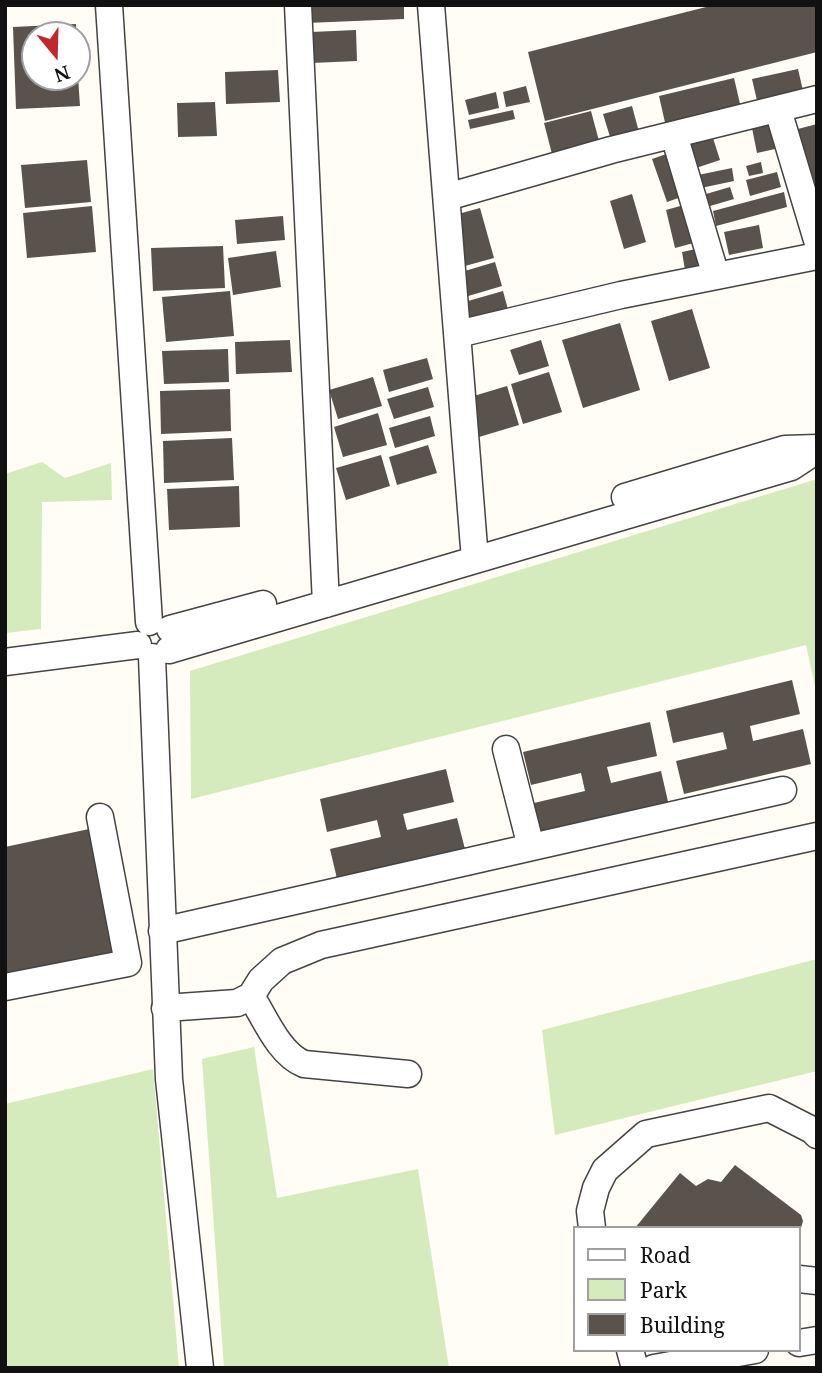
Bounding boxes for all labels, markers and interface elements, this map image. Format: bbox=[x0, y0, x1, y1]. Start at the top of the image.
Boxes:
north arrow bbox=[21, 21, 91, 91]
text: N bbox=[51, 59, 74, 89]
legend bbox=[574, 1226, 801, 1352]
text: Road bbox=[640, 1241, 691, 1269]
text: Park bbox=[640, 1276, 687, 1304]
text: Building bbox=[640, 1311, 725, 1339]

